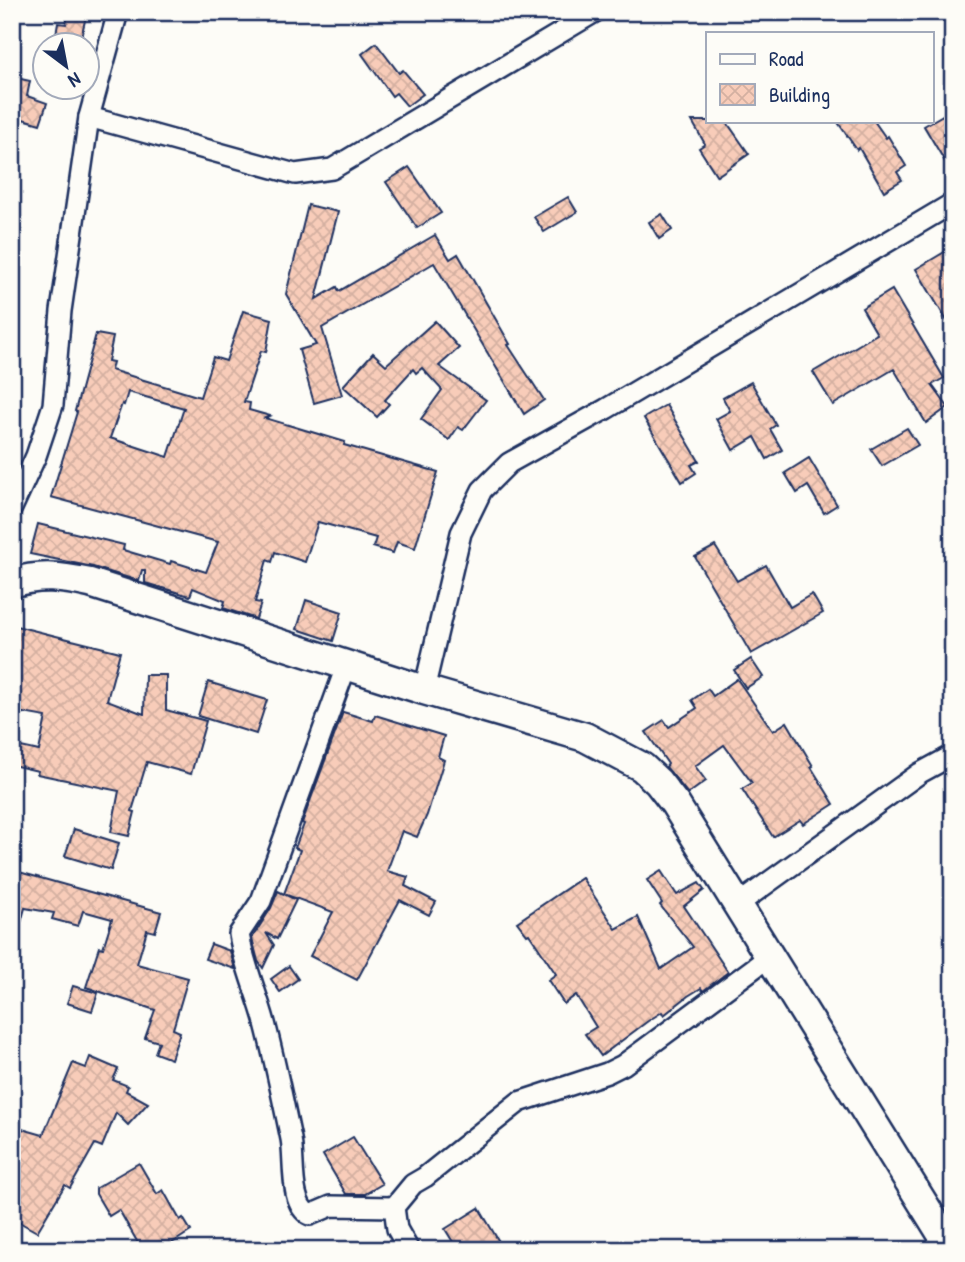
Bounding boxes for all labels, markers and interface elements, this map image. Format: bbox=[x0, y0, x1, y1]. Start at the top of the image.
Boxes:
north arrow bbox=[32, 32, 102, 102]
legend bbox=[706, 32, 934, 122]
text: Road bbox=[769, 44, 803, 73]
text: N bbox=[64, 67, 86, 94]
text: Building bbox=[769, 80, 830, 109]

